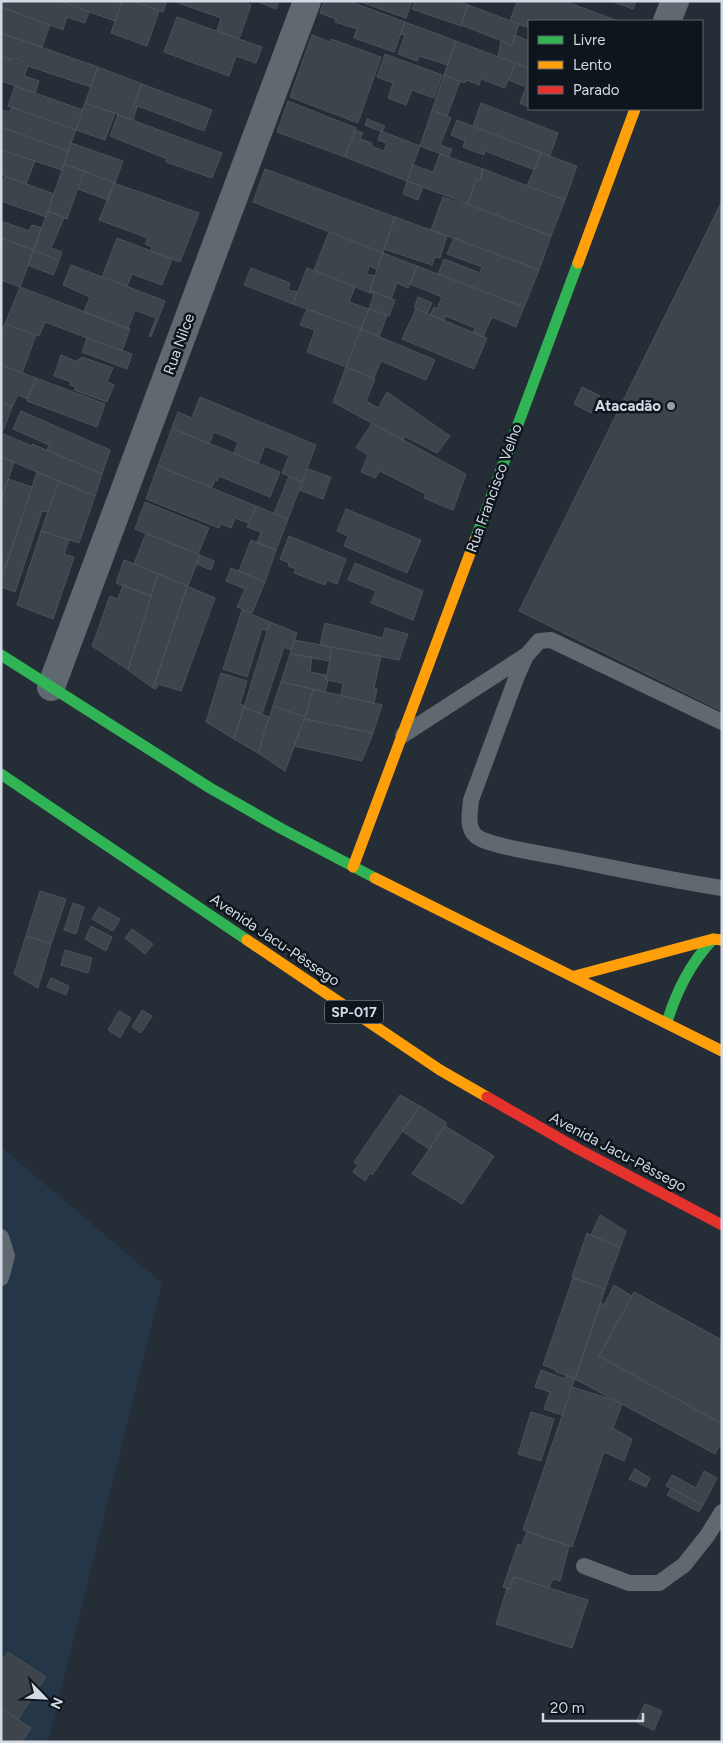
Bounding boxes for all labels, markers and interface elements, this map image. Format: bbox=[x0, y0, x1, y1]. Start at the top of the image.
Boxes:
legend bbox=[528, 20, 703, 110]
text: Livre bbox=[573, 31, 605, 49]
text: Lento bbox=[573, 56, 612, 74]
text: Parado bbox=[573, 81, 620, 99]
street label: Rua Nilce bbox=[160, 311, 198, 377]
place label: Atacadão bbox=[595, 397, 661, 415]
marker: Atacadão bbox=[665, 400, 677, 412]
street label: Rua Francisco Velho bbox=[462, 421, 526, 555]
street label: Avenida Jacu-Pêssego bbox=[207, 890, 343, 990]
road number: SP-017 bbox=[325, 1000, 383, 1024]
street label: Avenida Jacu-Pêssego bbox=[547, 1108, 690, 1196]
north arrow bbox=[20, 1673, 70, 1723]
scale bar bbox=[543, 1690, 643, 1722]
text: N bbox=[46, 1695, 66, 1711]
text: 20 m bbox=[550, 1699, 584, 1717]

